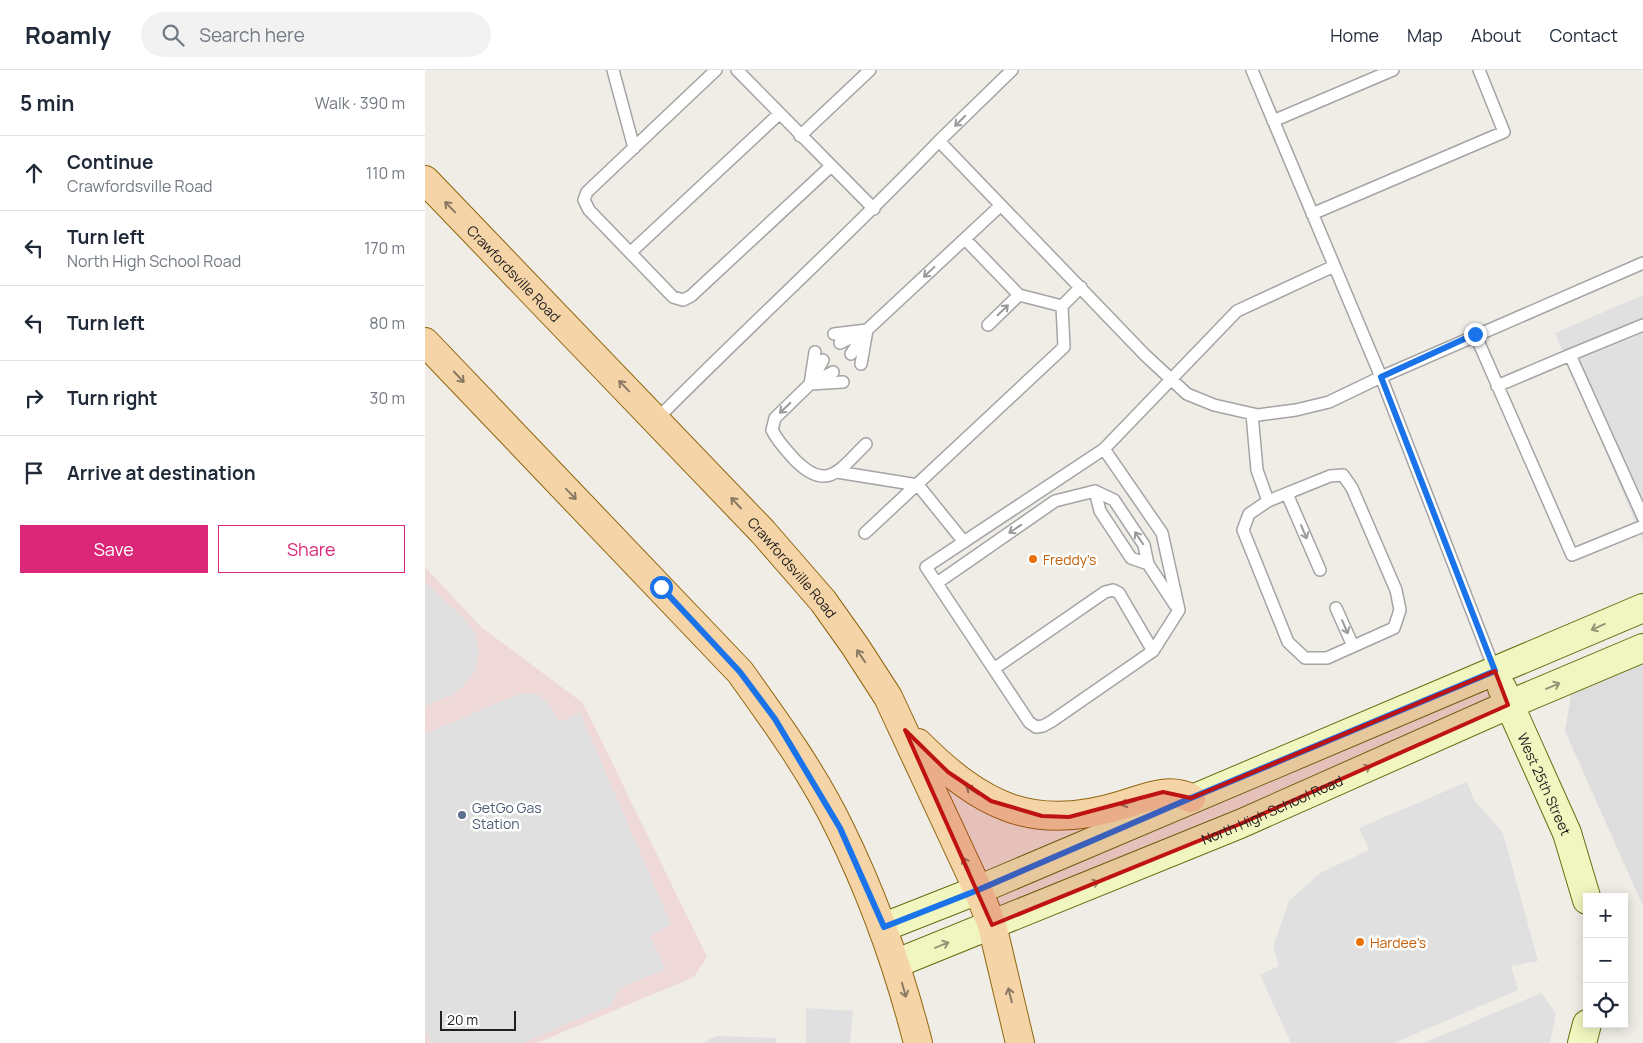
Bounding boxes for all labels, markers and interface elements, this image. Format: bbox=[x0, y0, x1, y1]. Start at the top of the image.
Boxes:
search box bbox=[141, 12, 491, 57]
text: Roamly bbox=[25, 18, 111, 51]
icon: search bbox=[159, 21, 187, 49]
text: Search here bbox=[199, 22, 305, 48]
text: Home bbox=[1330, 23, 1379, 47]
text: Map bbox=[1407, 23, 1443, 47]
text: About bbox=[1471, 23, 1521, 47]
text: Contact bbox=[1549, 23, 1618, 47]
text: 5 min bbox=[20, 89, 74, 117]
text: Walk · 390 m bbox=[315, 92, 405, 114]
one-way arrow bbox=[953, 115, 966, 127]
text: Continue bbox=[67, 149, 153, 175]
icon: ahead bbox=[20, 159, 48, 187]
text: 110 m bbox=[366, 162, 405, 184]
text: Crawfordsville Road bbox=[67, 175, 213, 197]
one-way arrow bbox=[444, 200, 456, 213]
street label: Crawfordsville Road bbox=[463, 220, 565, 326]
text: Turn left bbox=[67, 224, 145, 250]
icon: left bbox=[20, 234, 48, 262]
text: 170 m bbox=[364, 237, 405, 259]
text: North High School Road bbox=[67, 250, 241, 272]
one-way arrow bbox=[923, 266, 935, 278]
one-way arrow bbox=[997, 304, 1009, 316]
icon: left bbox=[20, 309, 48, 337]
text: Turn left bbox=[67, 310, 145, 336]
text: 80 m bbox=[369, 312, 405, 334]
route end bbox=[1464, 323, 1487, 346]
one-way arrow bbox=[453, 371, 465, 383]
one-way arrow bbox=[618, 380, 630, 393]
icon: right bbox=[20, 384, 48, 412]
text: Turn right bbox=[67, 385, 157, 411]
text: 30 m bbox=[370, 387, 405, 409]
one-way arrow bbox=[779, 402, 792, 414]
icon: arrive bbox=[20, 459, 48, 487]
text: Arrive at destination bbox=[67, 460, 256, 486]
one-way arrow bbox=[565, 488, 577, 500]
one-way arrow bbox=[730, 497, 742, 510]
street label: Crawfordsville Road bbox=[744, 513, 841, 621]
one-way arrow bbox=[1008, 524, 1022, 534]
one-way arrow bbox=[1299, 524, 1309, 539]
button: Save bbox=[20, 525, 208, 573]
button: Share bbox=[218, 525, 405, 573]
one-way arrow bbox=[1134, 531, 1144, 545]
place label: Freddy's bbox=[1043, 550, 1096, 569]
marker: Freddy's bbox=[1027, 553, 1039, 565]
route start bbox=[650, 576, 673, 599]
one-way arrow bbox=[1340, 619, 1350, 634]
one-way arrow bbox=[1591, 623, 1606, 633]
one-way arrow bbox=[856, 650, 866, 664]
one-way arrow bbox=[1545, 680, 1560, 690]
street label: West 25th Street bbox=[1514, 730, 1576, 838]
one-way arrow bbox=[1356, 764, 1371, 773]
street label: North High School Road bbox=[1198, 770, 1345, 848]
one-way arrow bbox=[966, 785, 980, 795]
place label: GetGo Gas Station bbox=[472, 798, 542, 833]
one-way arrow bbox=[1120, 799, 1136, 809]
marker: GetGo Gas Station bbox=[456, 809, 468, 821]
one-way arrow bbox=[960, 857, 970, 872]
one-way arrow bbox=[1084, 879, 1100, 888]
map controls bbox=[1583, 893, 1628, 1028]
button: + bbox=[1583, 893, 1628, 938]
place label: Hardee's bbox=[1370, 933, 1426, 952]
marker: Hardee's bbox=[1354, 936, 1366, 948]
button: − bbox=[1583, 938, 1628, 983]
one-way arrow bbox=[934, 940, 949, 949]
one-way arrow bbox=[900, 982, 910, 998]
button: locate bbox=[1583, 983, 1628, 1028]
one-way arrow bbox=[1005, 988, 1014, 1004]
scale bar bbox=[440, 1008, 516, 1031]
text: 20 m bbox=[447, 1010, 478, 1029]

